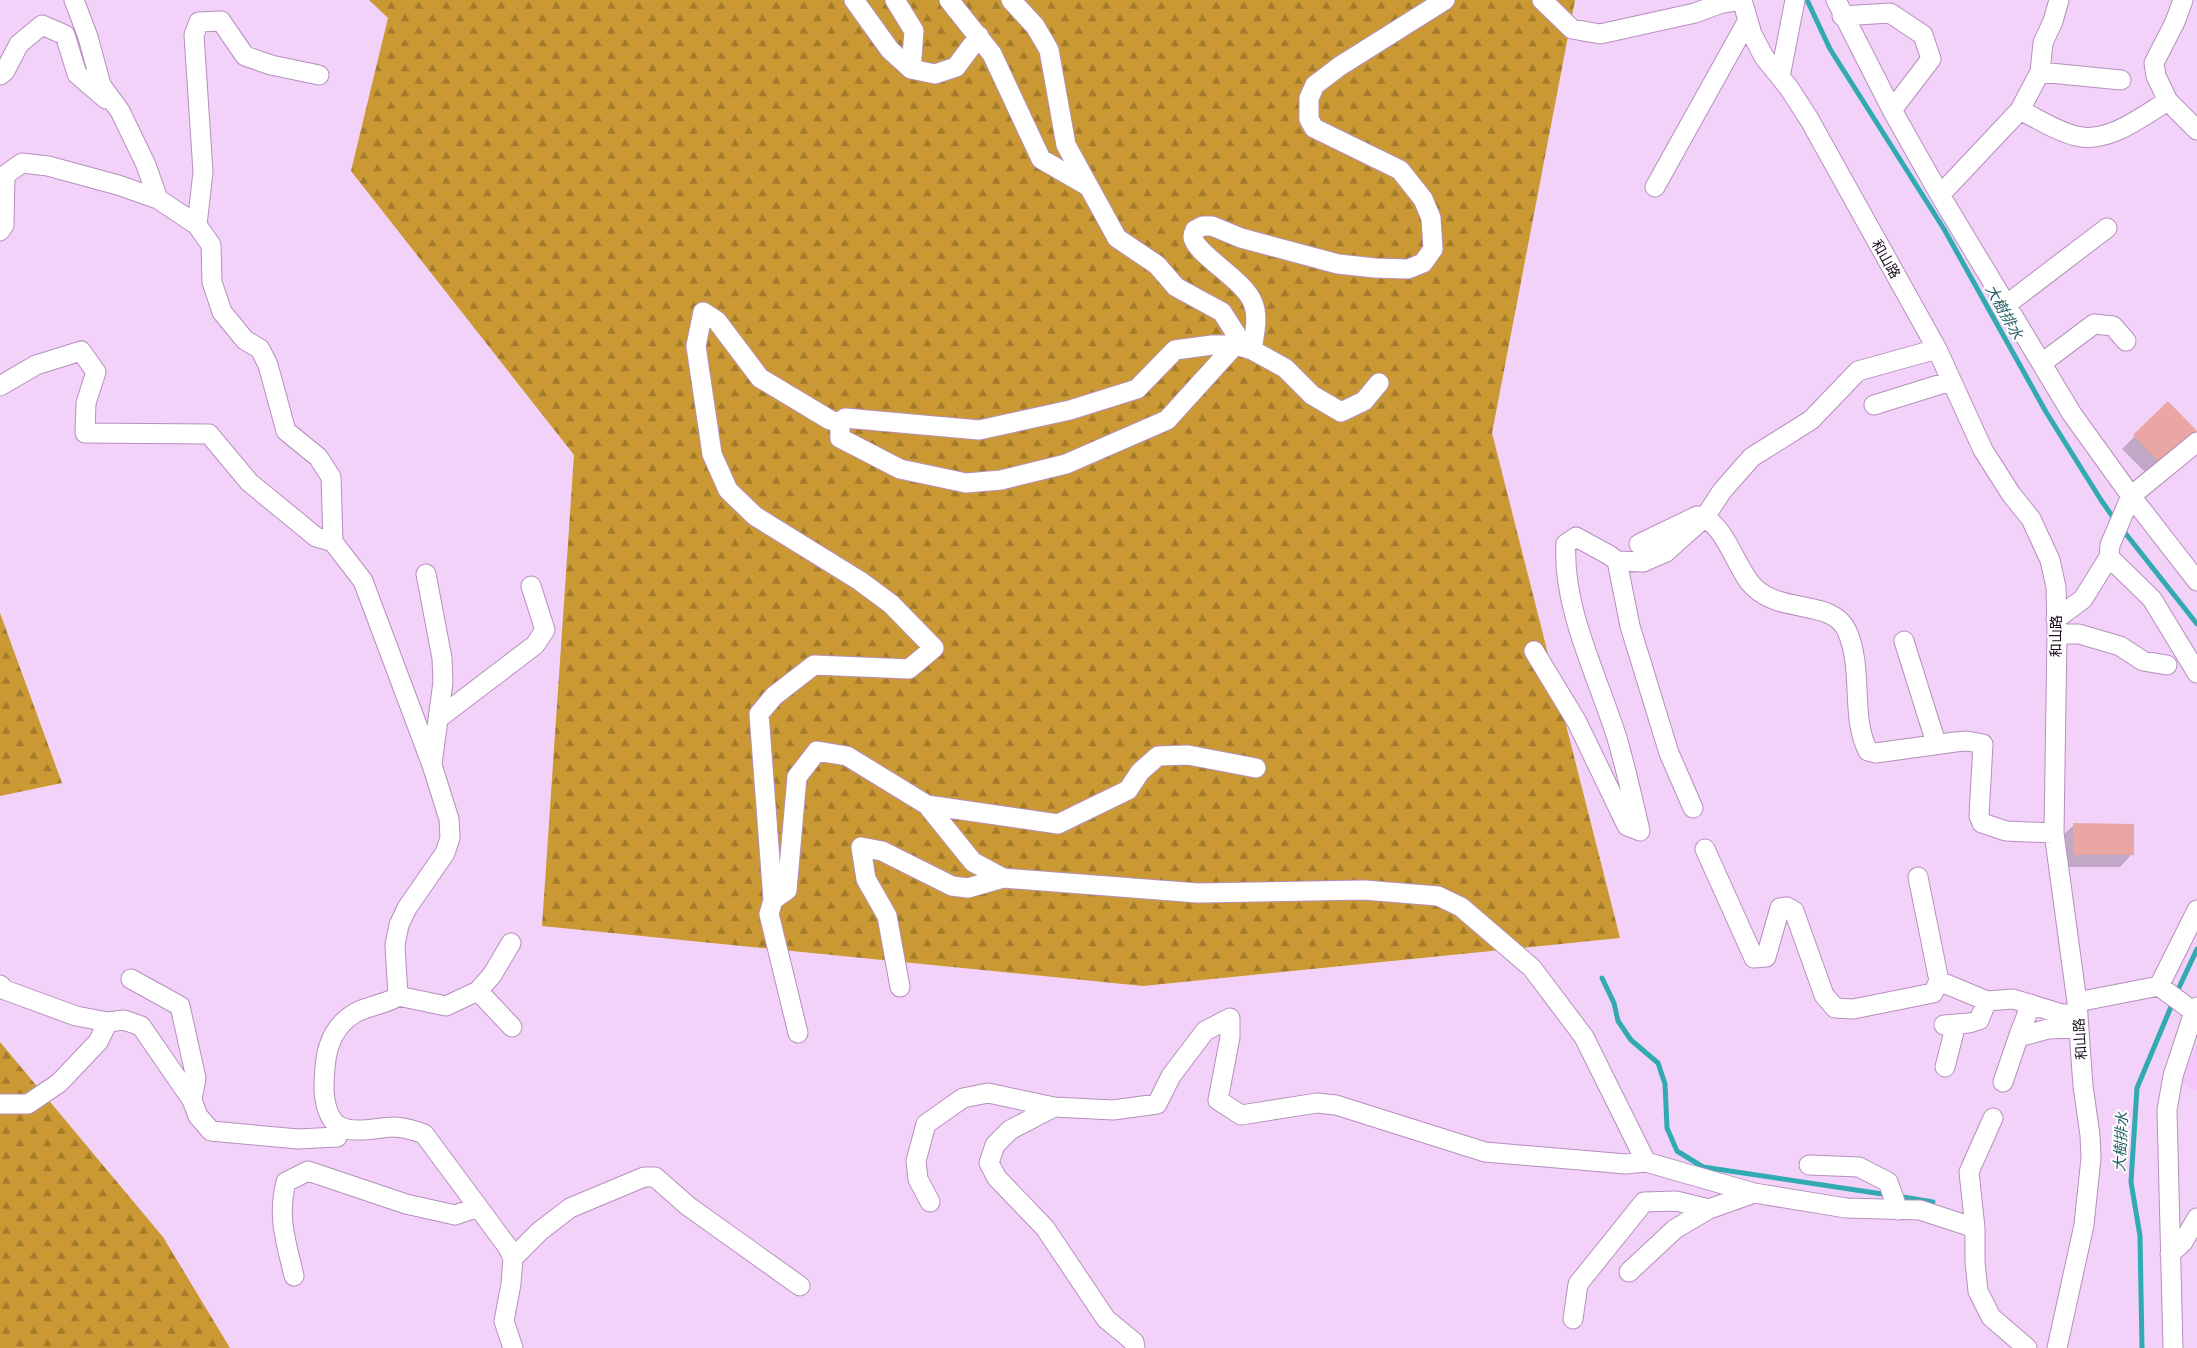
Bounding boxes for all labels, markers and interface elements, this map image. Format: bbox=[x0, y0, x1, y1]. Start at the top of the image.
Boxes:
street label: 和山路 bbox=[1869, 237, 1903, 281]
water label: 大樹排水 bbox=[1982, 281, 2027, 343]
street label: 和山路 bbox=[2048, 615, 2064, 657]
street label: 和山路 bbox=[2071, 1017, 2089, 1061]
water label: 大樹排水 bbox=[2110, 1111, 2132, 1172]

